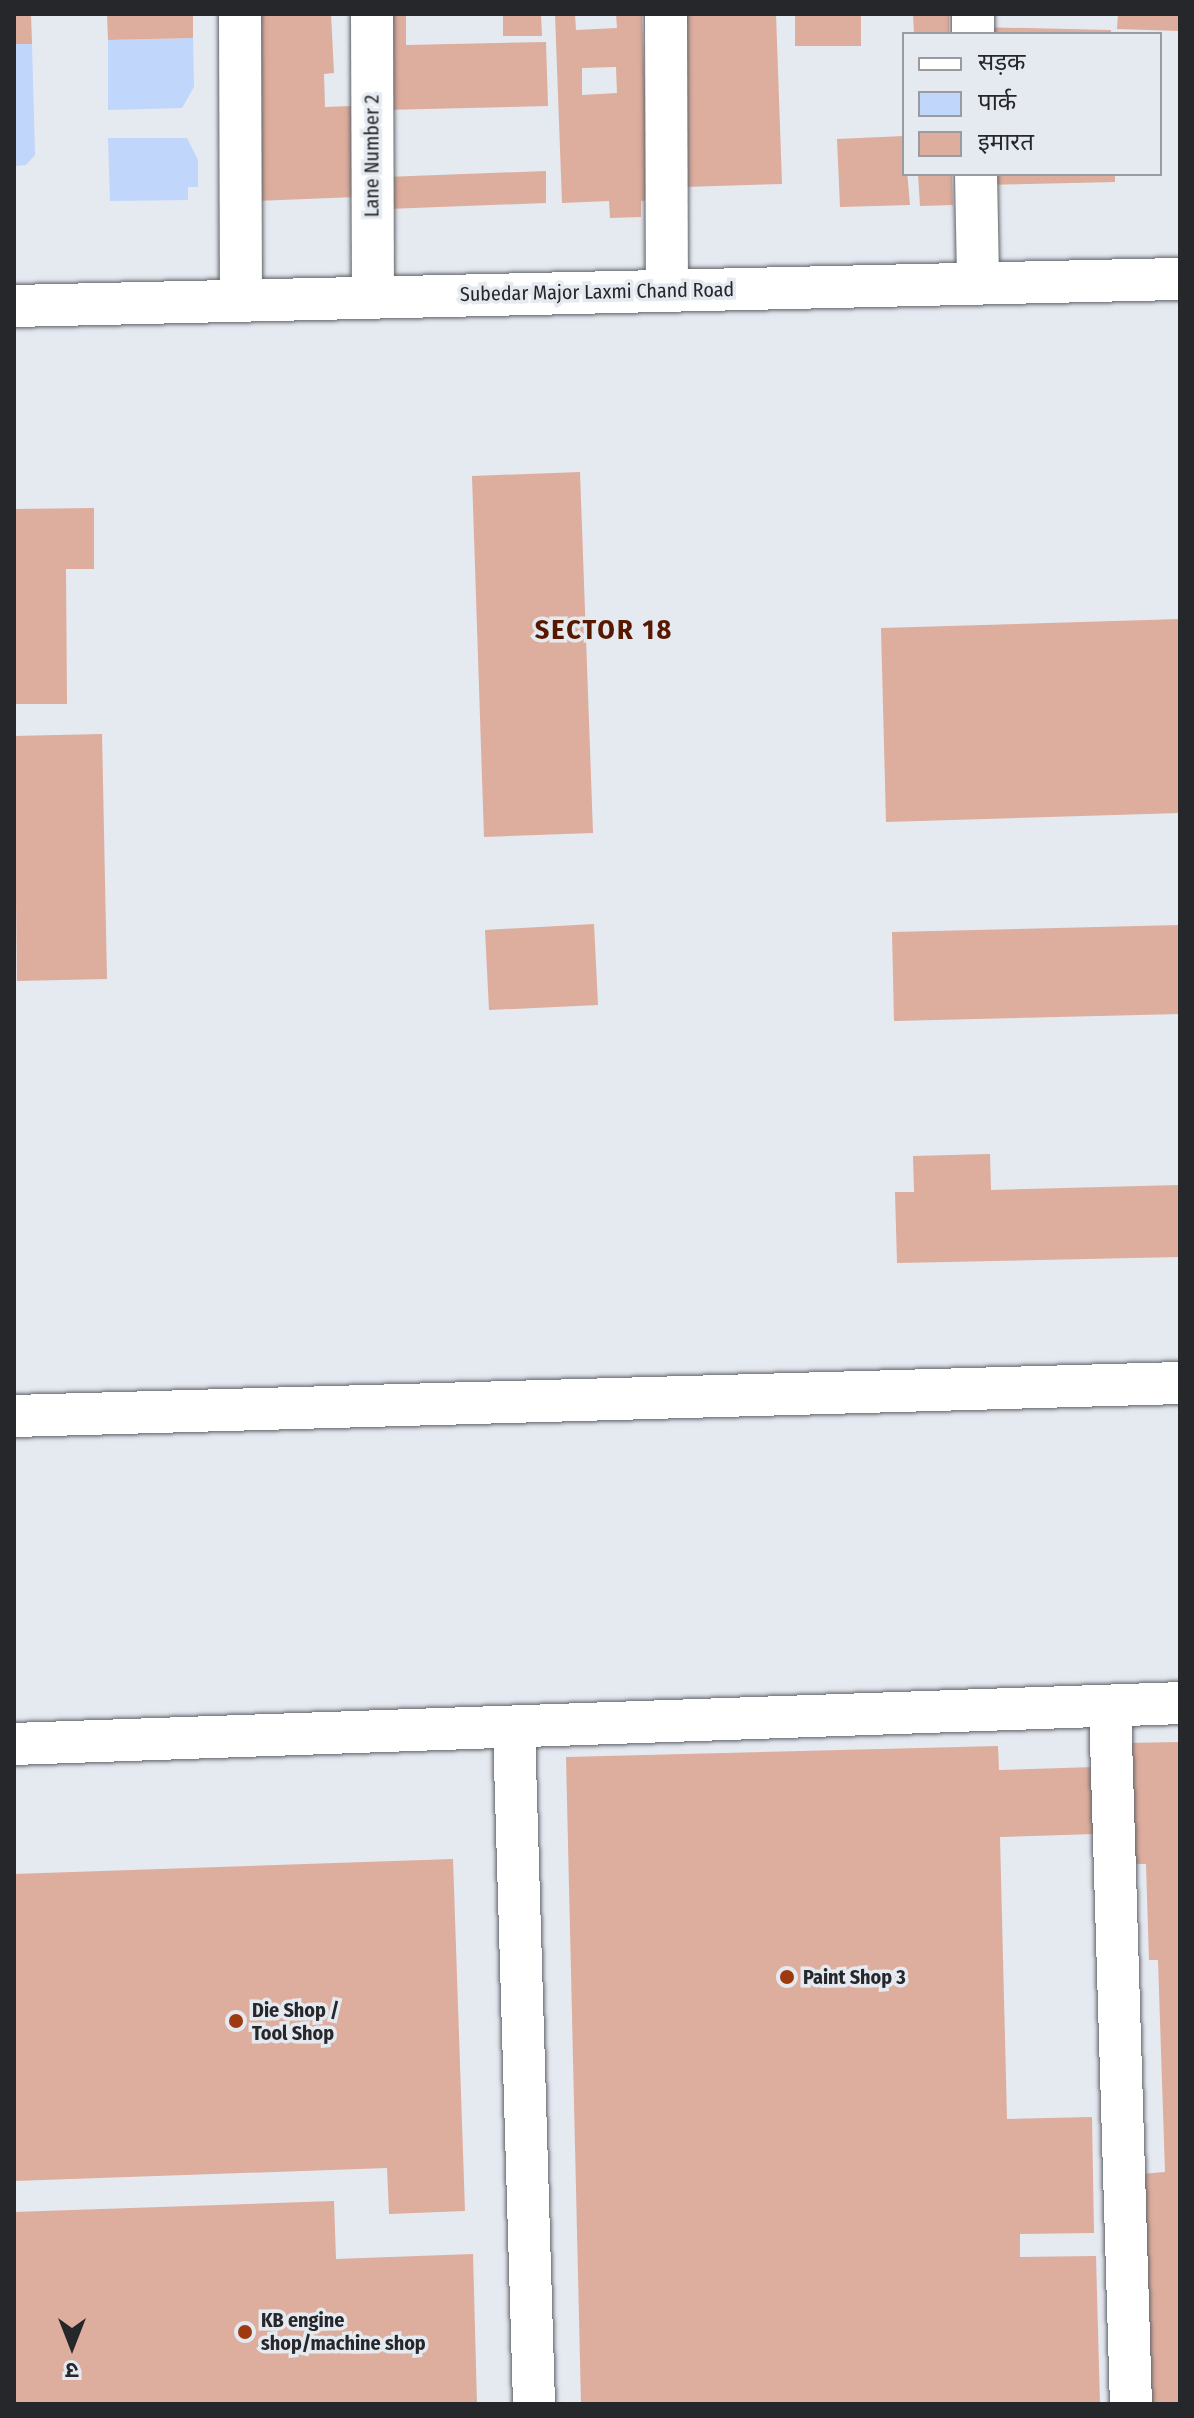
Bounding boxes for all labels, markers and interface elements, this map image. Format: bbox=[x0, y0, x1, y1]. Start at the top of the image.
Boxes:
legend bbox=[902, 32, 1162, 176]
text: सड़क bbox=[978, 48, 1026, 76]
text: पार्क bbox=[978, 88, 1016, 116]
street label: Lane Number 2 bbox=[360, 95, 384, 217]
text: इमारत bbox=[978, 128, 1034, 156]
street label: Subedar Major Laxmi Chand Road bbox=[460, 278, 734, 306]
district label: SECTOR 18 bbox=[535, 613, 673, 647]
place label: Paint Shop 3 bbox=[803, 1965, 906, 1989]
marker: Paint Shop 3 bbox=[778, 1968, 796, 1986]
place label: Die Shop / Tool Shop bbox=[252, 1998, 339, 2045]
marker: Die Shop / Tool Shop bbox=[227, 2012, 245, 2030]
north arrow bbox=[32, 2306, 112, 2386]
place label: KB engine shop/machine shop bbox=[261, 2308, 426, 2355]
marker: KB engine shop/machine shop bbox=[236, 2323, 254, 2341]
text: उ bbox=[66, 2357, 78, 2384]

